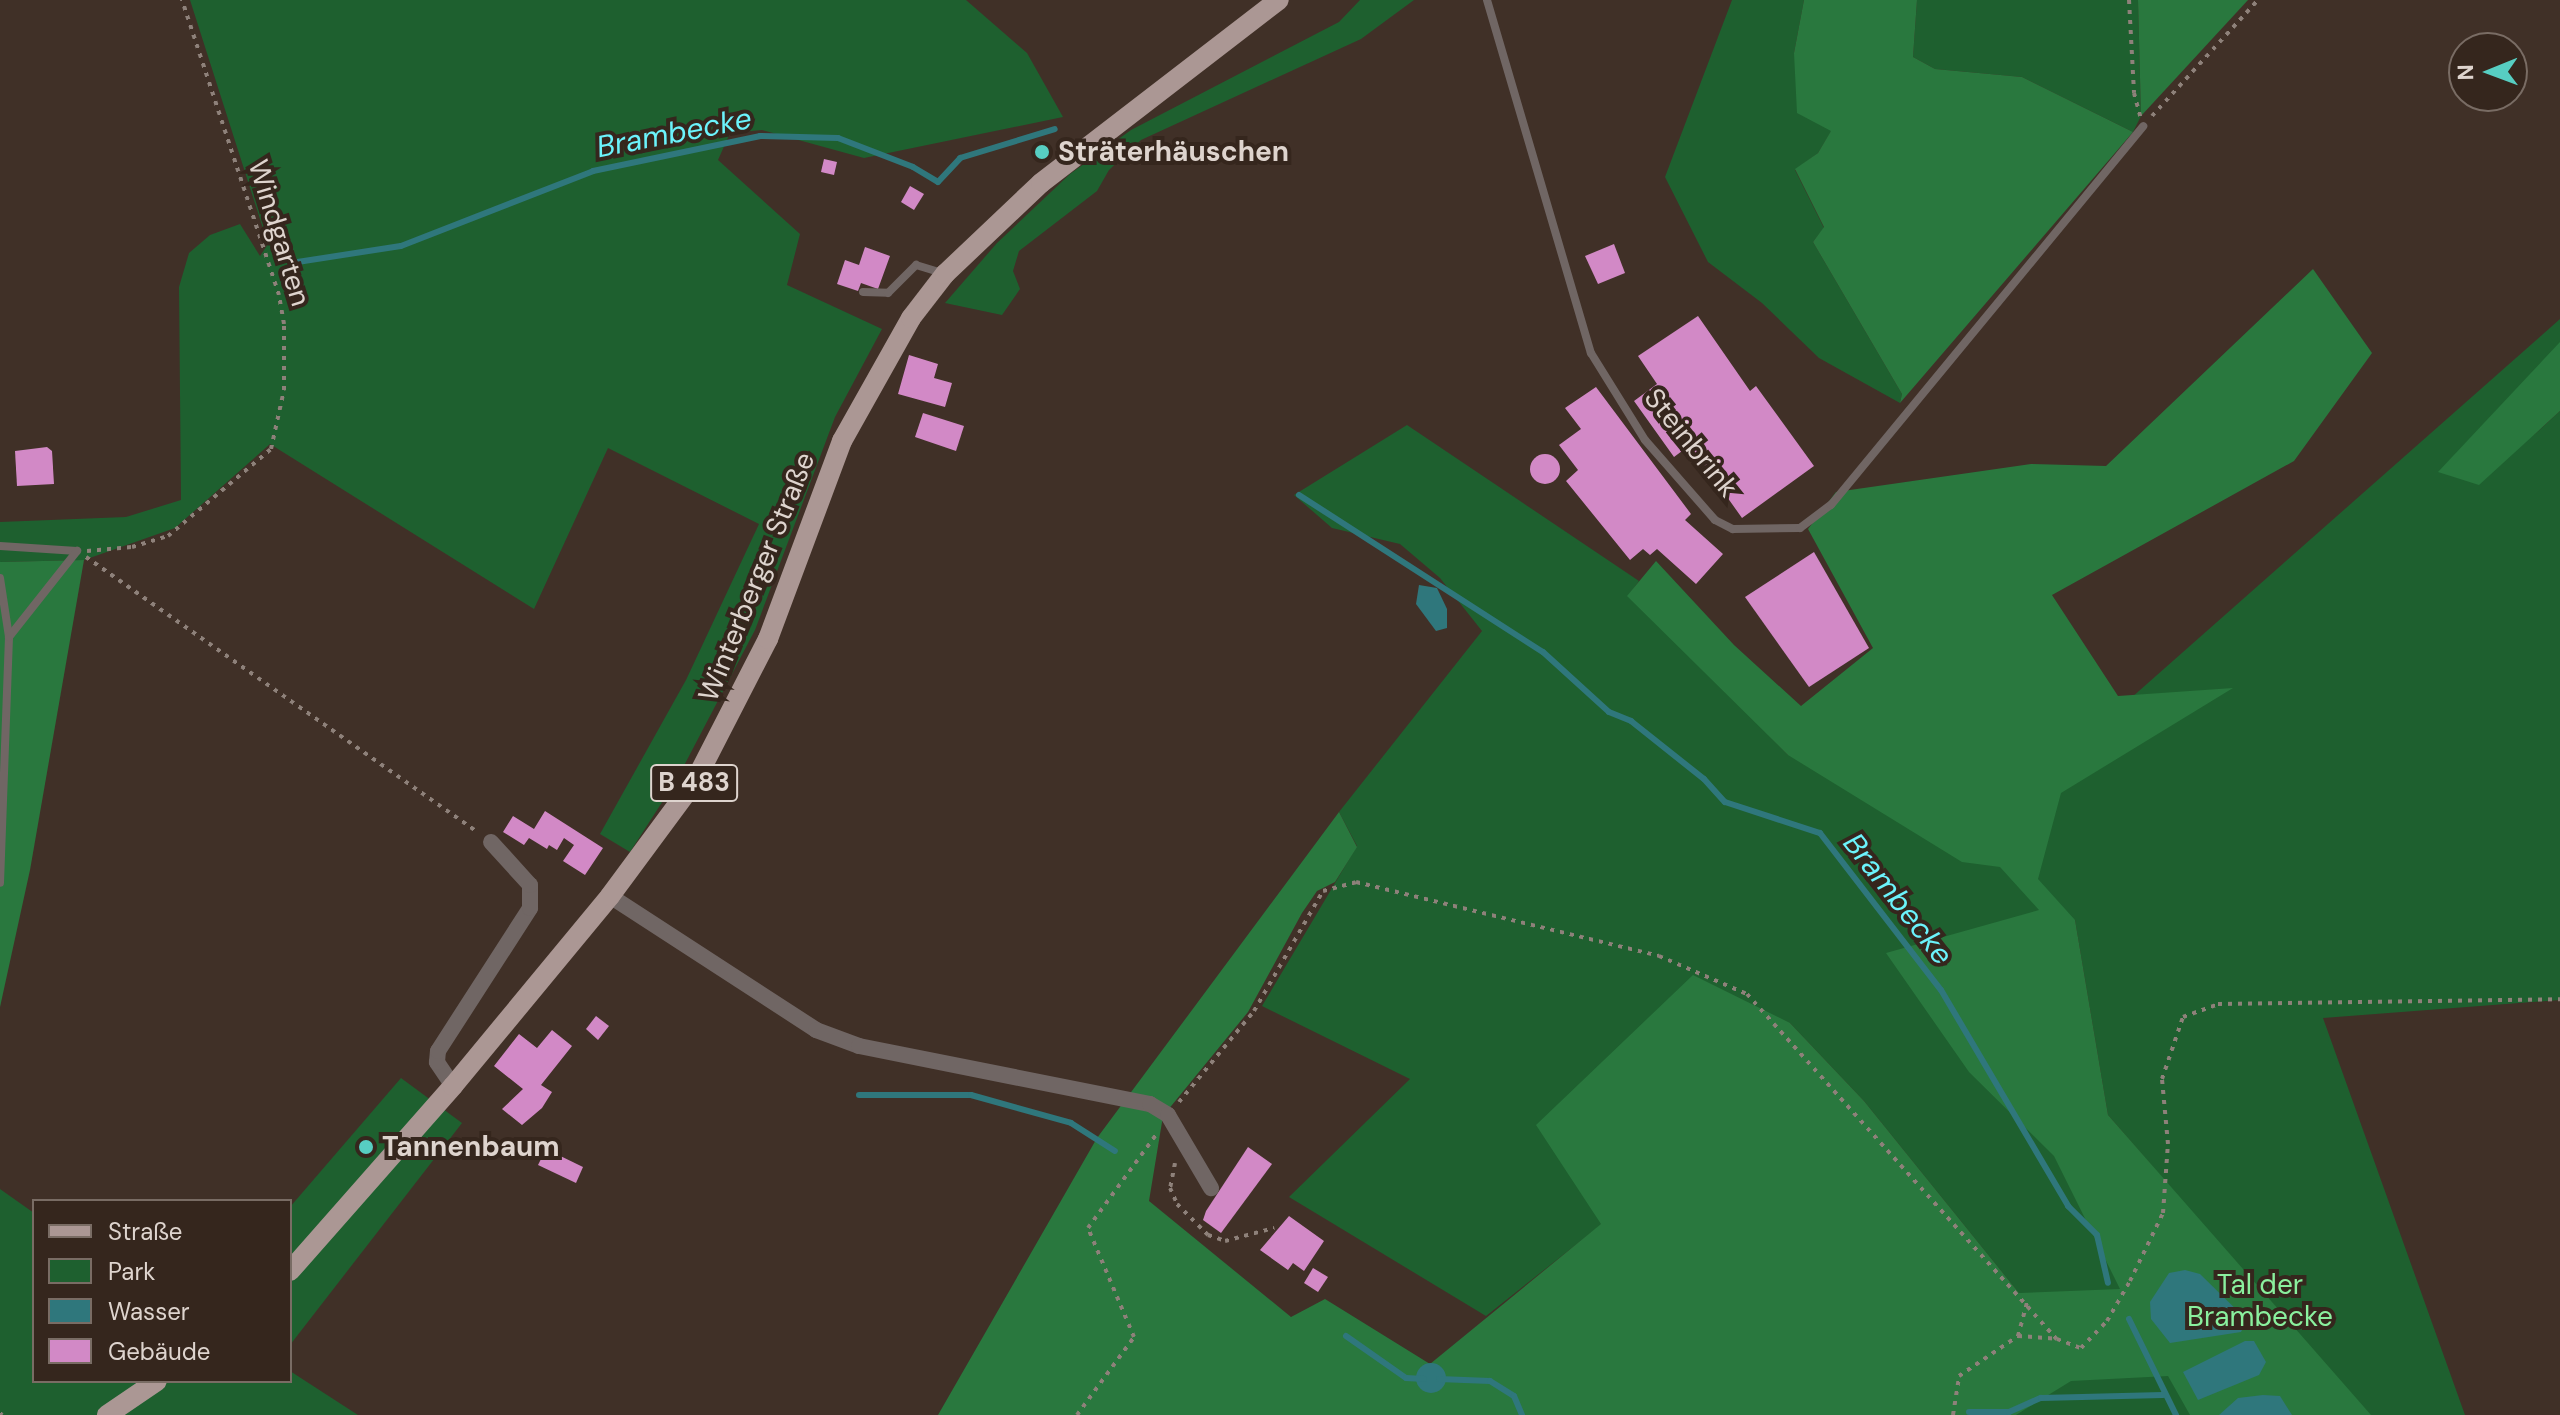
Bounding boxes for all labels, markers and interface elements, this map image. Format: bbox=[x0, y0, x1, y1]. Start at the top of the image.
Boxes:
north arrow bbox=[2448, 32, 2528, 112]
text: N bbox=[2451, 64, 2480, 81]
water label: Brambecke bbox=[594, 100, 754, 166]
place label: Sträterhäuschen bbox=[1058, 135, 1289, 169]
marker: Sträterhäuschen bbox=[1033, 143, 1051, 161]
street label: Windgarten bbox=[241, 156, 317, 310]
street label: Steinbrink bbox=[1637, 382, 1745, 504]
street label: Winterberger Straße bbox=[692, 447, 822, 707]
road number: B 483 bbox=[650, 761, 738, 805]
water label: Brambecke bbox=[1835, 826, 1961, 972]
place label: Tannenbaum bbox=[382, 1130, 560, 1164]
marker: Tannenbaum bbox=[357, 1138, 375, 1156]
legend bbox=[32, 1199, 292, 1383]
text: Straße bbox=[108, 1216, 182, 1247]
text: Park bbox=[108, 1256, 155, 1287]
park label: Tal der Brambecke bbox=[2187, 1268, 2333, 1334]
text: Wasser bbox=[108, 1296, 190, 1327]
text: Gebäude bbox=[108, 1336, 210, 1367]

